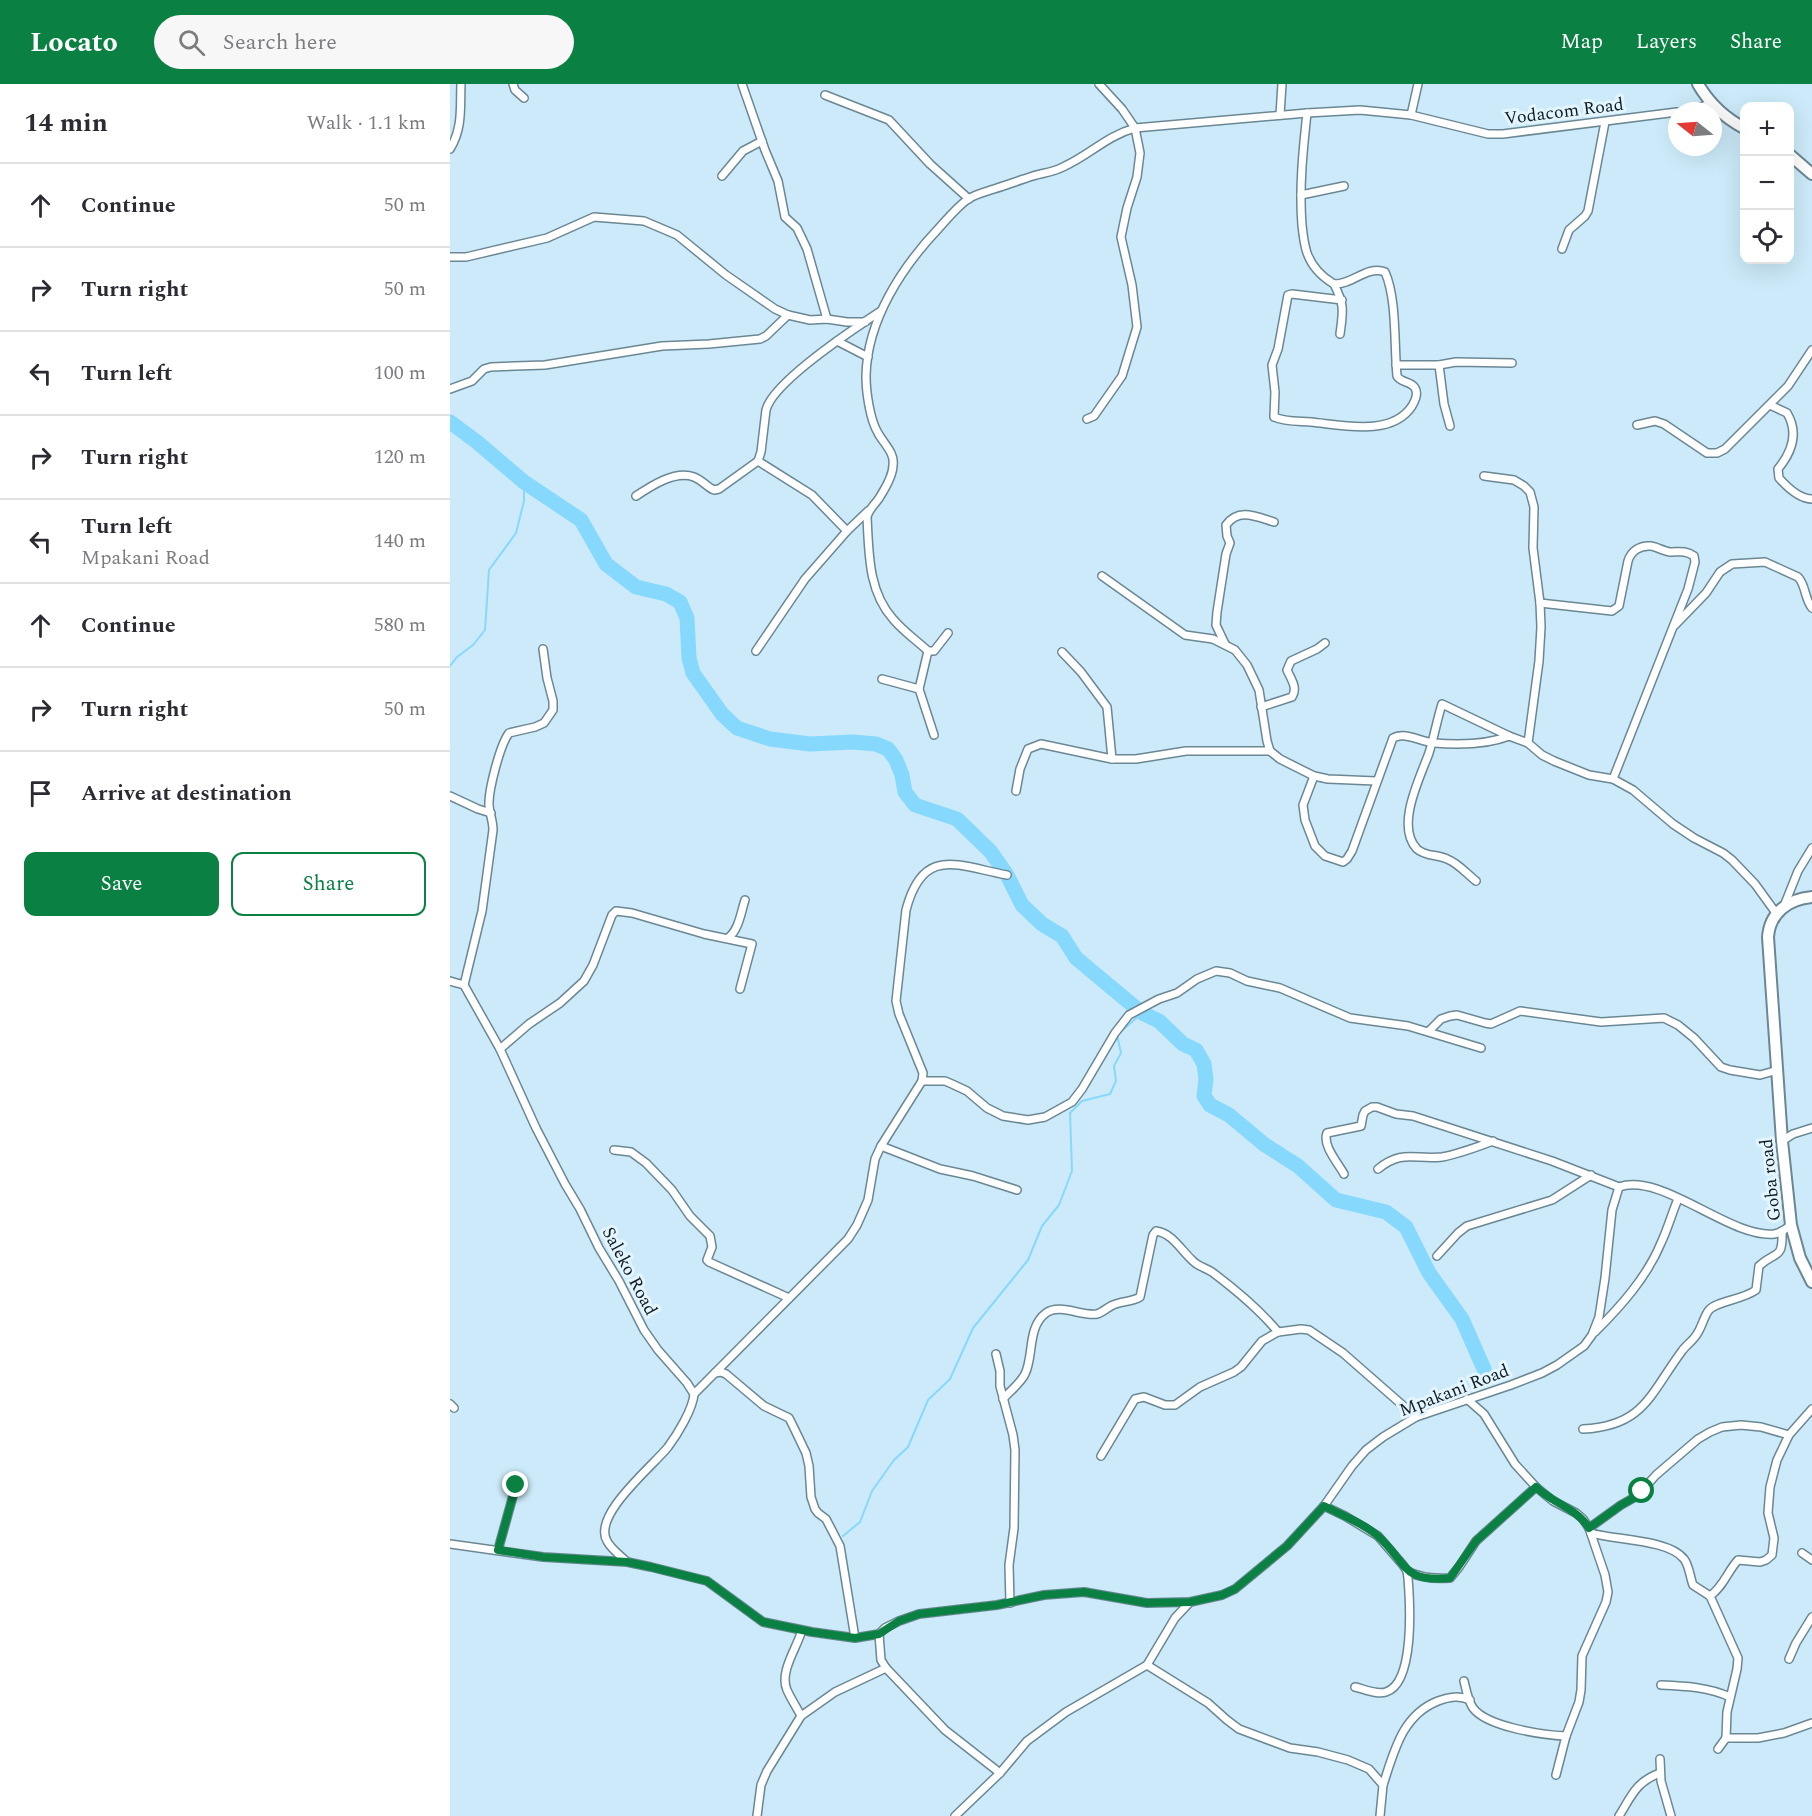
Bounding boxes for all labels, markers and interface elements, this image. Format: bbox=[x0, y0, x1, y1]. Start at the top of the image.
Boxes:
search box bbox=[154, 15, 574, 69]
text: Locato bbox=[30, 21, 118, 64]
icon: search bbox=[175, 26, 208, 59]
text: Search here bbox=[223, 26, 337, 59]
text: Map bbox=[1561, 26, 1603, 58]
text: Layers bbox=[1636, 26, 1697, 58]
text: Share bbox=[1730, 26, 1782, 58]
street label: Vodacom Road bbox=[1503, 91, 1625, 132]
north arrow bbox=[1668, 102, 1722, 156]
map controls bbox=[1740, 102, 1794, 264]
button: + bbox=[1740, 102, 1794, 156]
text: 14 min bbox=[24, 103, 108, 143]
text: Walk · 1.1 km bbox=[307, 108, 426, 138]
button: − bbox=[1740, 156, 1794, 210]
icon: ahead bbox=[24, 189, 57, 222]
text: Continue bbox=[81, 189, 176, 222]
text: 50 m bbox=[384, 190, 426, 220]
button: locate bbox=[1740, 210, 1794, 264]
icon: right bbox=[24, 273, 57, 306]
text: Turn right bbox=[81, 273, 188, 306]
text: 50 m bbox=[384, 274, 426, 304]
icon: left bbox=[24, 357, 57, 390]
text: Turn left bbox=[81, 357, 173, 390]
text: 100 m bbox=[374, 358, 426, 388]
icon: right bbox=[24, 441, 57, 474]
text: Turn right bbox=[81, 441, 188, 474]
text: 120 m bbox=[374, 442, 426, 472]
text: Turn left bbox=[81, 510, 173, 543]
icon: left bbox=[24, 525, 57, 558]
text: 140 m bbox=[374, 526, 426, 556]
text: Mpakani Road bbox=[81, 543, 210, 573]
icon: ahead bbox=[24, 609, 57, 642]
text: Continue bbox=[81, 609, 176, 642]
text: 580 m bbox=[374, 610, 426, 640]
icon: right bbox=[24, 693, 57, 726]
text: Turn right bbox=[81, 693, 188, 726]
text: 50 m bbox=[384, 694, 426, 724]
icon: arrive bbox=[24, 777, 57, 810]
text: Arrive at destination bbox=[81, 777, 292, 810]
button: Save bbox=[24, 852, 219, 916]
button: Share bbox=[231, 852, 426, 916]
street label: Goba road bbox=[1753, 1137, 1788, 1223]
street label: Saleko Road bbox=[595, 1222, 664, 1320]
street label: Mpakani Road bbox=[1395, 1357, 1513, 1424]
route end bbox=[502, 1471, 528, 1497]
route start bbox=[1628, 1477, 1654, 1503]

